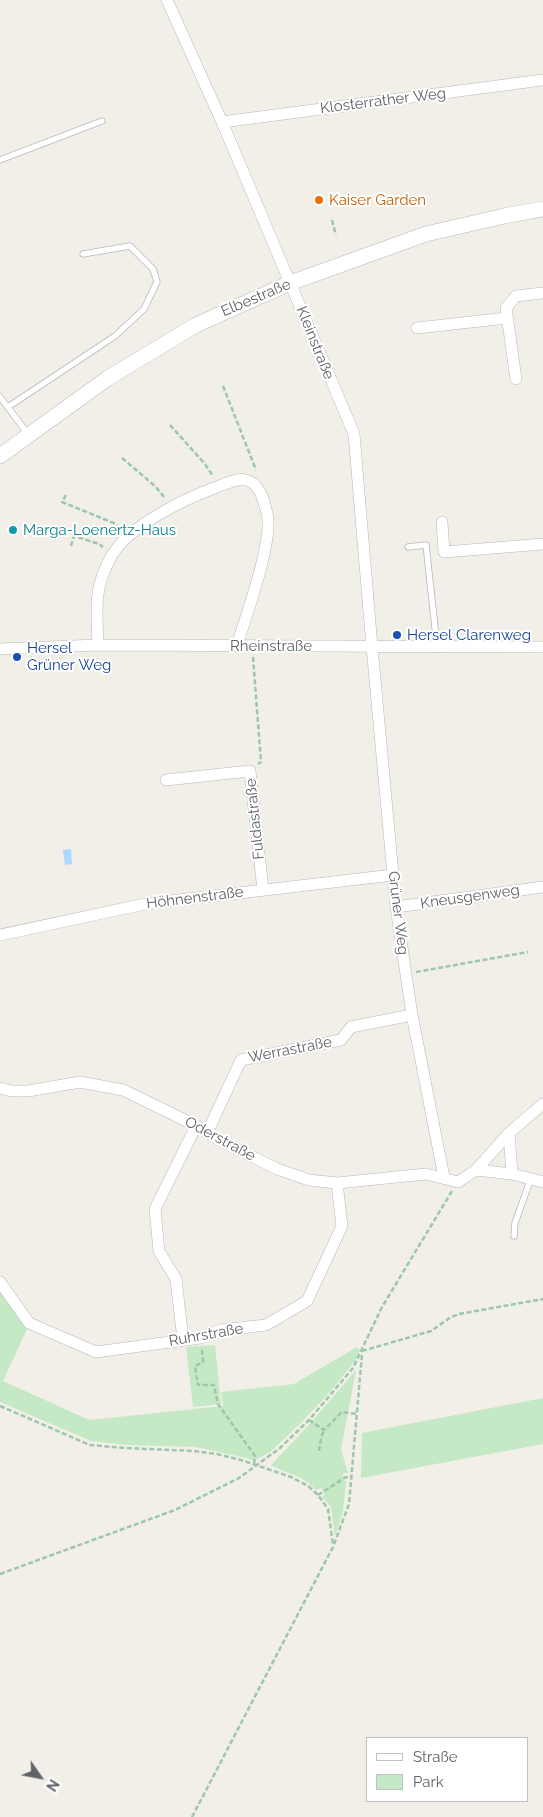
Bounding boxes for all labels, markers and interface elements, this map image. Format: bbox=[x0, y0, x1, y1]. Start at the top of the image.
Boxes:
street label: Klosterrather Weg bbox=[319, 84, 447, 118]
place label: Kaiser Garden bbox=[329, 191, 426, 209]
marker: Kaiser Garden bbox=[313, 194, 325, 206]
street label: Elbestraße bbox=[218, 275, 294, 321]
street label: Kleinstraße bbox=[292, 304, 338, 382]
place label: Marga-Loenertz-Haus bbox=[23, 521, 176, 539]
marker: Marga-Loenertz-Haus bbox=[7, 524, 19, 536]
place label: Hersel Clarenweg bbox=[407, 626, 531, 644]
marker: Hersel Clarenweg bbox=[391, 629, 403, 641]
street label: Rheinstraße bbox=[230, 637, 312, 655]
place label: Hersel Grüner Weg bbox=[27, 639, 111, 674]
marker: Hersel Grüner Weg bbox=[11, 651, 23, 663]
street label: Fuldastraße bbox=[242, 777, 268, 861]
street label: Grüner Weg bbox=[384, 870, 412, 956]
street label: Kneusgenweg bbox=[419, 881, 521, 913]
street label: Höhnenstraße bbox=[145, 883, 245, 913]
street label: Werrastraße bbox=[247, 1033, 333, 1067]
street label: Oderstraße bbox=[182, 1113, 258, 1165]
street label: Ruhrstraße bbox=[167, 1320, 245, 1350]
legend bbox=[366, 1737, 528, 1802]
text: Straße bbox=[413, 1748, 457, 1766]
north arrow bbox=[15, 1752, 65, 1802]
text: Park bbox=[413, 1773, 444, 1791]
text: N bbox=[43, 1776, 62, 1794]

